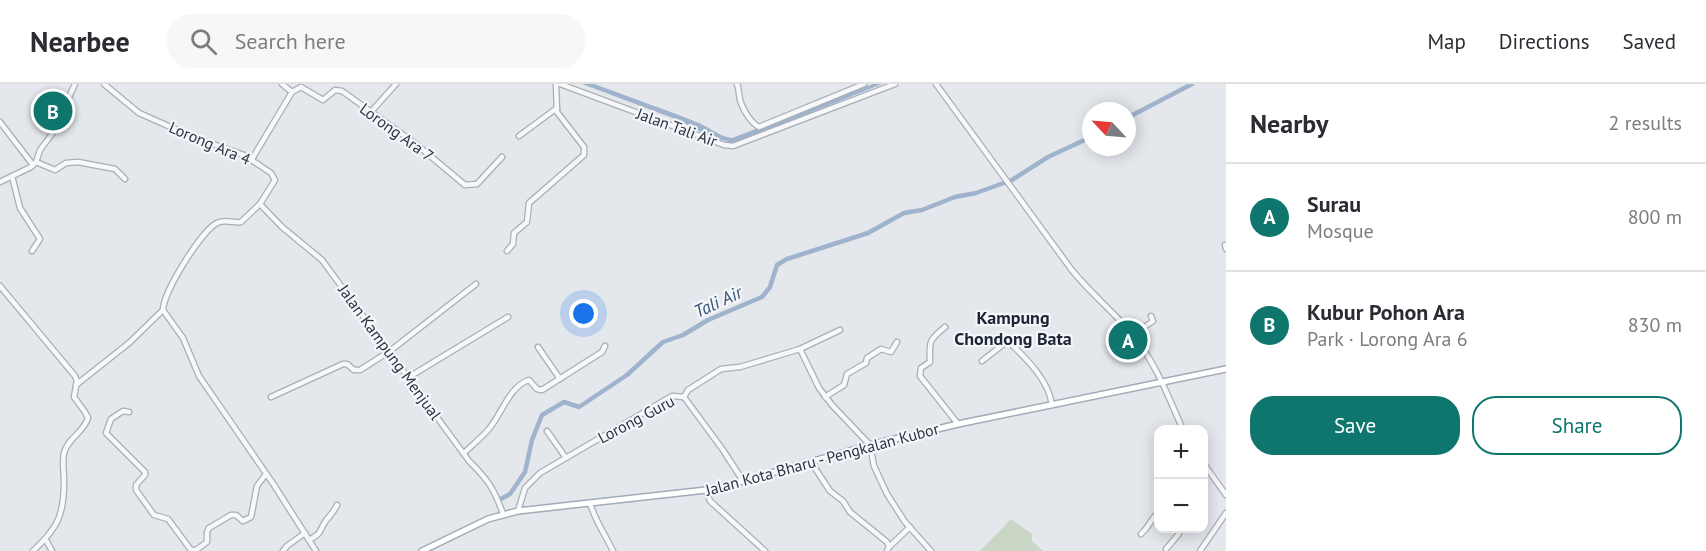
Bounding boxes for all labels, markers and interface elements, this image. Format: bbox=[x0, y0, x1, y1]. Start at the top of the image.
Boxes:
search box bbox=[166, 14, 586, 68]
text: Nearbee bbox=[30, 23, 130, 60]
icon: search bbox=[187, 25, 220, 58]
text: Search here bbox=[235, 27, 346, 55]
text: Map bbox=[1427, 28, 1466, 55]
text: Directions bbox=[1499, 28, 1590, 55]
text: Saved bbox=[1623, 28, 1676, 55]
pin: B bbox=[34, 88, 72, 134]
street label: Lorong Ara 7 bbox=[356, 98, 438, 166]
north arrow bbox=[1082, 102, 1136, 156]
street label: Jalan Tali Air bbox=[633, 103, 721, 151]
text: Nearby bbox=[1250, 107, 1328, 140]
text: 2 results bbox=[1609, 110, 1682, 136]
street label: Lorong Ara 4 bbox=[166, 117, 254, 169]
text: Surau bbox=[1307, 190, 1361, 218]
text: A bbox=[1263, 204, 1276, 230]
text: 800 m bbox=[1628, 204, 1682, 230]
text: Mosque bbox=[1307, 218, 1374, 244]
street label: Jalan Kampung Menjual bbox=[334, 280, 446, 424]
water label: Tali Air bbox=[690, 280, 747, 323]
text: Kubur Pohon Ara bbox=[1307, 298, 1465, 326]
your location bbox=[569, 299, 598, 328]
district label: Kampung Chondong Bata bbox=[954, 306, 1072, 350]
text: B bbox=[1264, 312, 1275, 338]
text: 830 m bbox=[1628, 312, 1682, 338]
pin: A bbox=[1108, 318, 1148, 362]
text: Park · Lorong Ara 6 bbox=[1307, 326, 1468, 352]
street label: Lorong Guru bbox=[594, 390, 678, 448]
button: Save bbox=[1250, 396, 1460, 455]
button: Share bbox=[1472, 396, 1682, 455]
street label: Jalan Kota Bharu - Pengkalan Kubor bbox=[702, 418, 941, 500]
map controls bbox=[1154, 425, 1208, 533]
button: + bbox=[1154, 425, 1208, 479]
button: − bbox=[1154, 479, 1208, 533]

